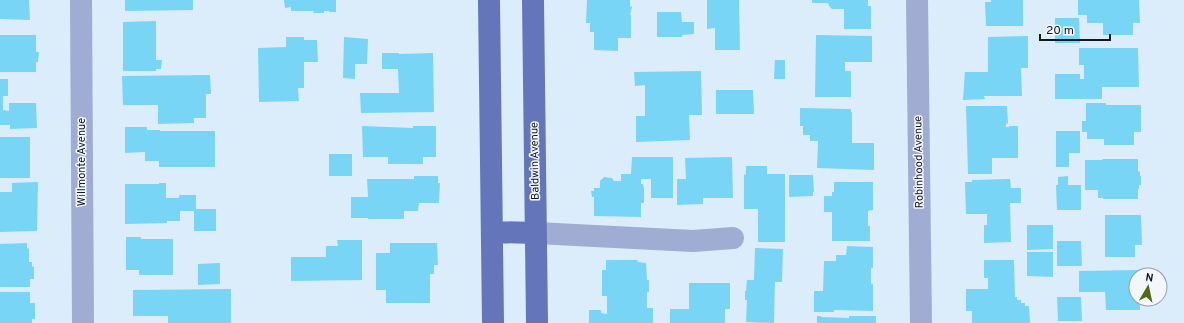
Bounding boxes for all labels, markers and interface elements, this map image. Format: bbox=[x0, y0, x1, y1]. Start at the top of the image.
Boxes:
scale bar bbox=[1040, 16, 1110, 42]
text: 20 m bbox=[1046, 23, 1074, 39]
street label: Robinhood Avenue bbox=[911, 116, 927, 208]
street label: Willmonte Avenue bbox=[75, 118, 89, 206]
street label: Baldwin Avenue bbox=[527, 122, 543, 200]
north arrow bbox=[1128, 267, 1168, 307]
text: N bbox=[1144, 271, 1154, 286]

